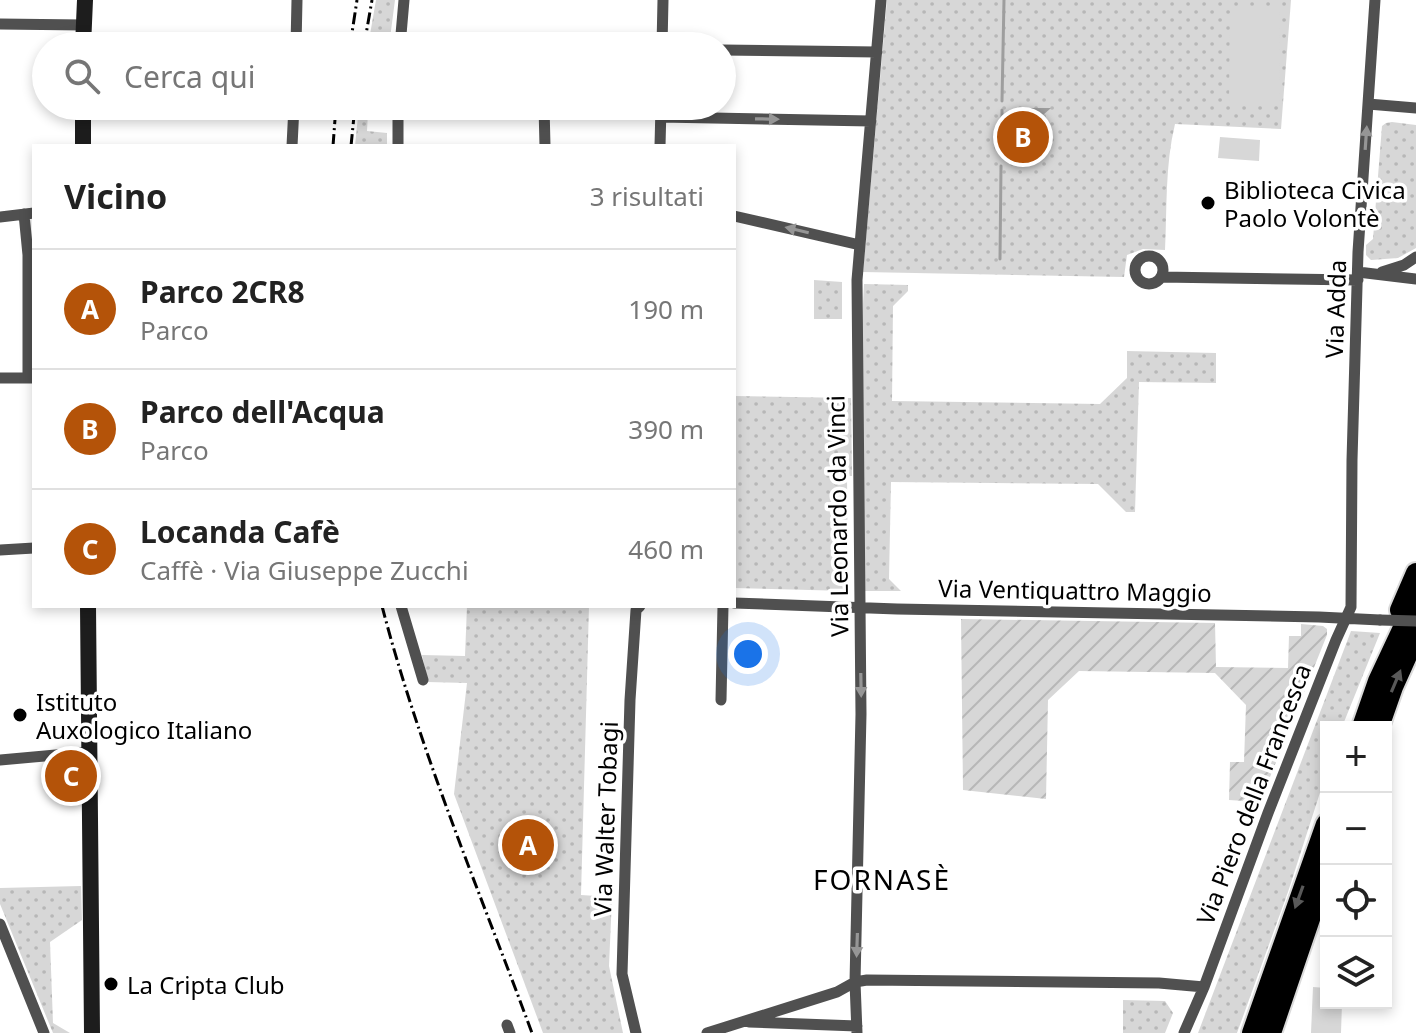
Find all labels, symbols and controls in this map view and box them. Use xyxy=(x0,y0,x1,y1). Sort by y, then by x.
search box xyxy=(32,32,736,120)
icon: search xyxy=(60,54,104,98)
text: Cerca qui xyxy=(124,56,255,97)
pin: B xyxy=(997,107,1049,167)
one-way arrow xyxy=(755,113,780,125)
one-way arrow xyxy=(1360,125,1373,150)
text: Vicino xyxy=(64,173,167,219)
place label: Biblioteca Civica Paolo Volontè xyxy=(1224,173,1406,234)
text: 3 risultati xyxy=(590,178,704,214)
marker: Biblioteca Civica Paolo Volontè xyxy=(1199,194,1217,212)
one-way arrow xyxy=(784,223,809,236)
street label: Via Adda xyxy=(1317,259,1353,359)
text: Parco 2CR8 xyxy=(140,271,305,312)
text: A xyxy=(81,291,99,327)
text: 190 m xyxy=(628,291,704,327)
text: Parco xyxy=(140,312,209,348)
text: Parco dell'Acqua xyxy=(140,391,385,432)
street label: Via Leonardo da Vinci xyxy=(818,395,856,637)
text: B xyxy=(81,411,99,447)
text: 390 m xyxy=(628,411,704,447)
text: Parco xyxy=(140,432,209,468)
text: Locanda Cafè xyxy=(140,511,340,552)
text: C xyxy=(82,531,98,567)
text: 460 m xyxy=(628,531,704,567)
text: Caffè · Via Giuseppe Zucchi xyxy=(140,552,469,588)
street label: Via Ventiquattro Maggio xyxy=(938,571,1212,609)
your location xyxy=(728,634,768,674)
street label: Via Piero della Francesca xyxy=(1188,659,1318,929)
one-way arrow xyxy=(1390,669,1403,693)
one-way arrow xyxy=(854,673,867,698)
place label: Istituto Auxologico Italiano xyxy=(36,685,252,746)
marker: Istituto Auxologico Italiano xyxy=(11,706,29,724)
street label: Via Walter Tobagi xyxy=(585,721,625,917)
map controls xyxy=(1320,721,1392,1009)
button: + xyxy=(1320,721,1392,793)
pin: C xyxy=(45,746,97,806)
button: − xyxy=(1320,793,1392,865)
pin: A xyxy=(502,815,554,875)
district label: FORNASÈ xyxy=(813,860,951,898)
button: locate xyxy=(1320,865,1392,937)
one-way arrow xyxy=(1292,885,1305,909)
one-way arrow xyxy=(850,933,863,958)
button: layers xyxy=(1320,937,1392,1009)
place label: La Cripta Club xyxy=(127,968,285,1001)
marker: La Cripta Club xyxy=(102,975,120,993)

